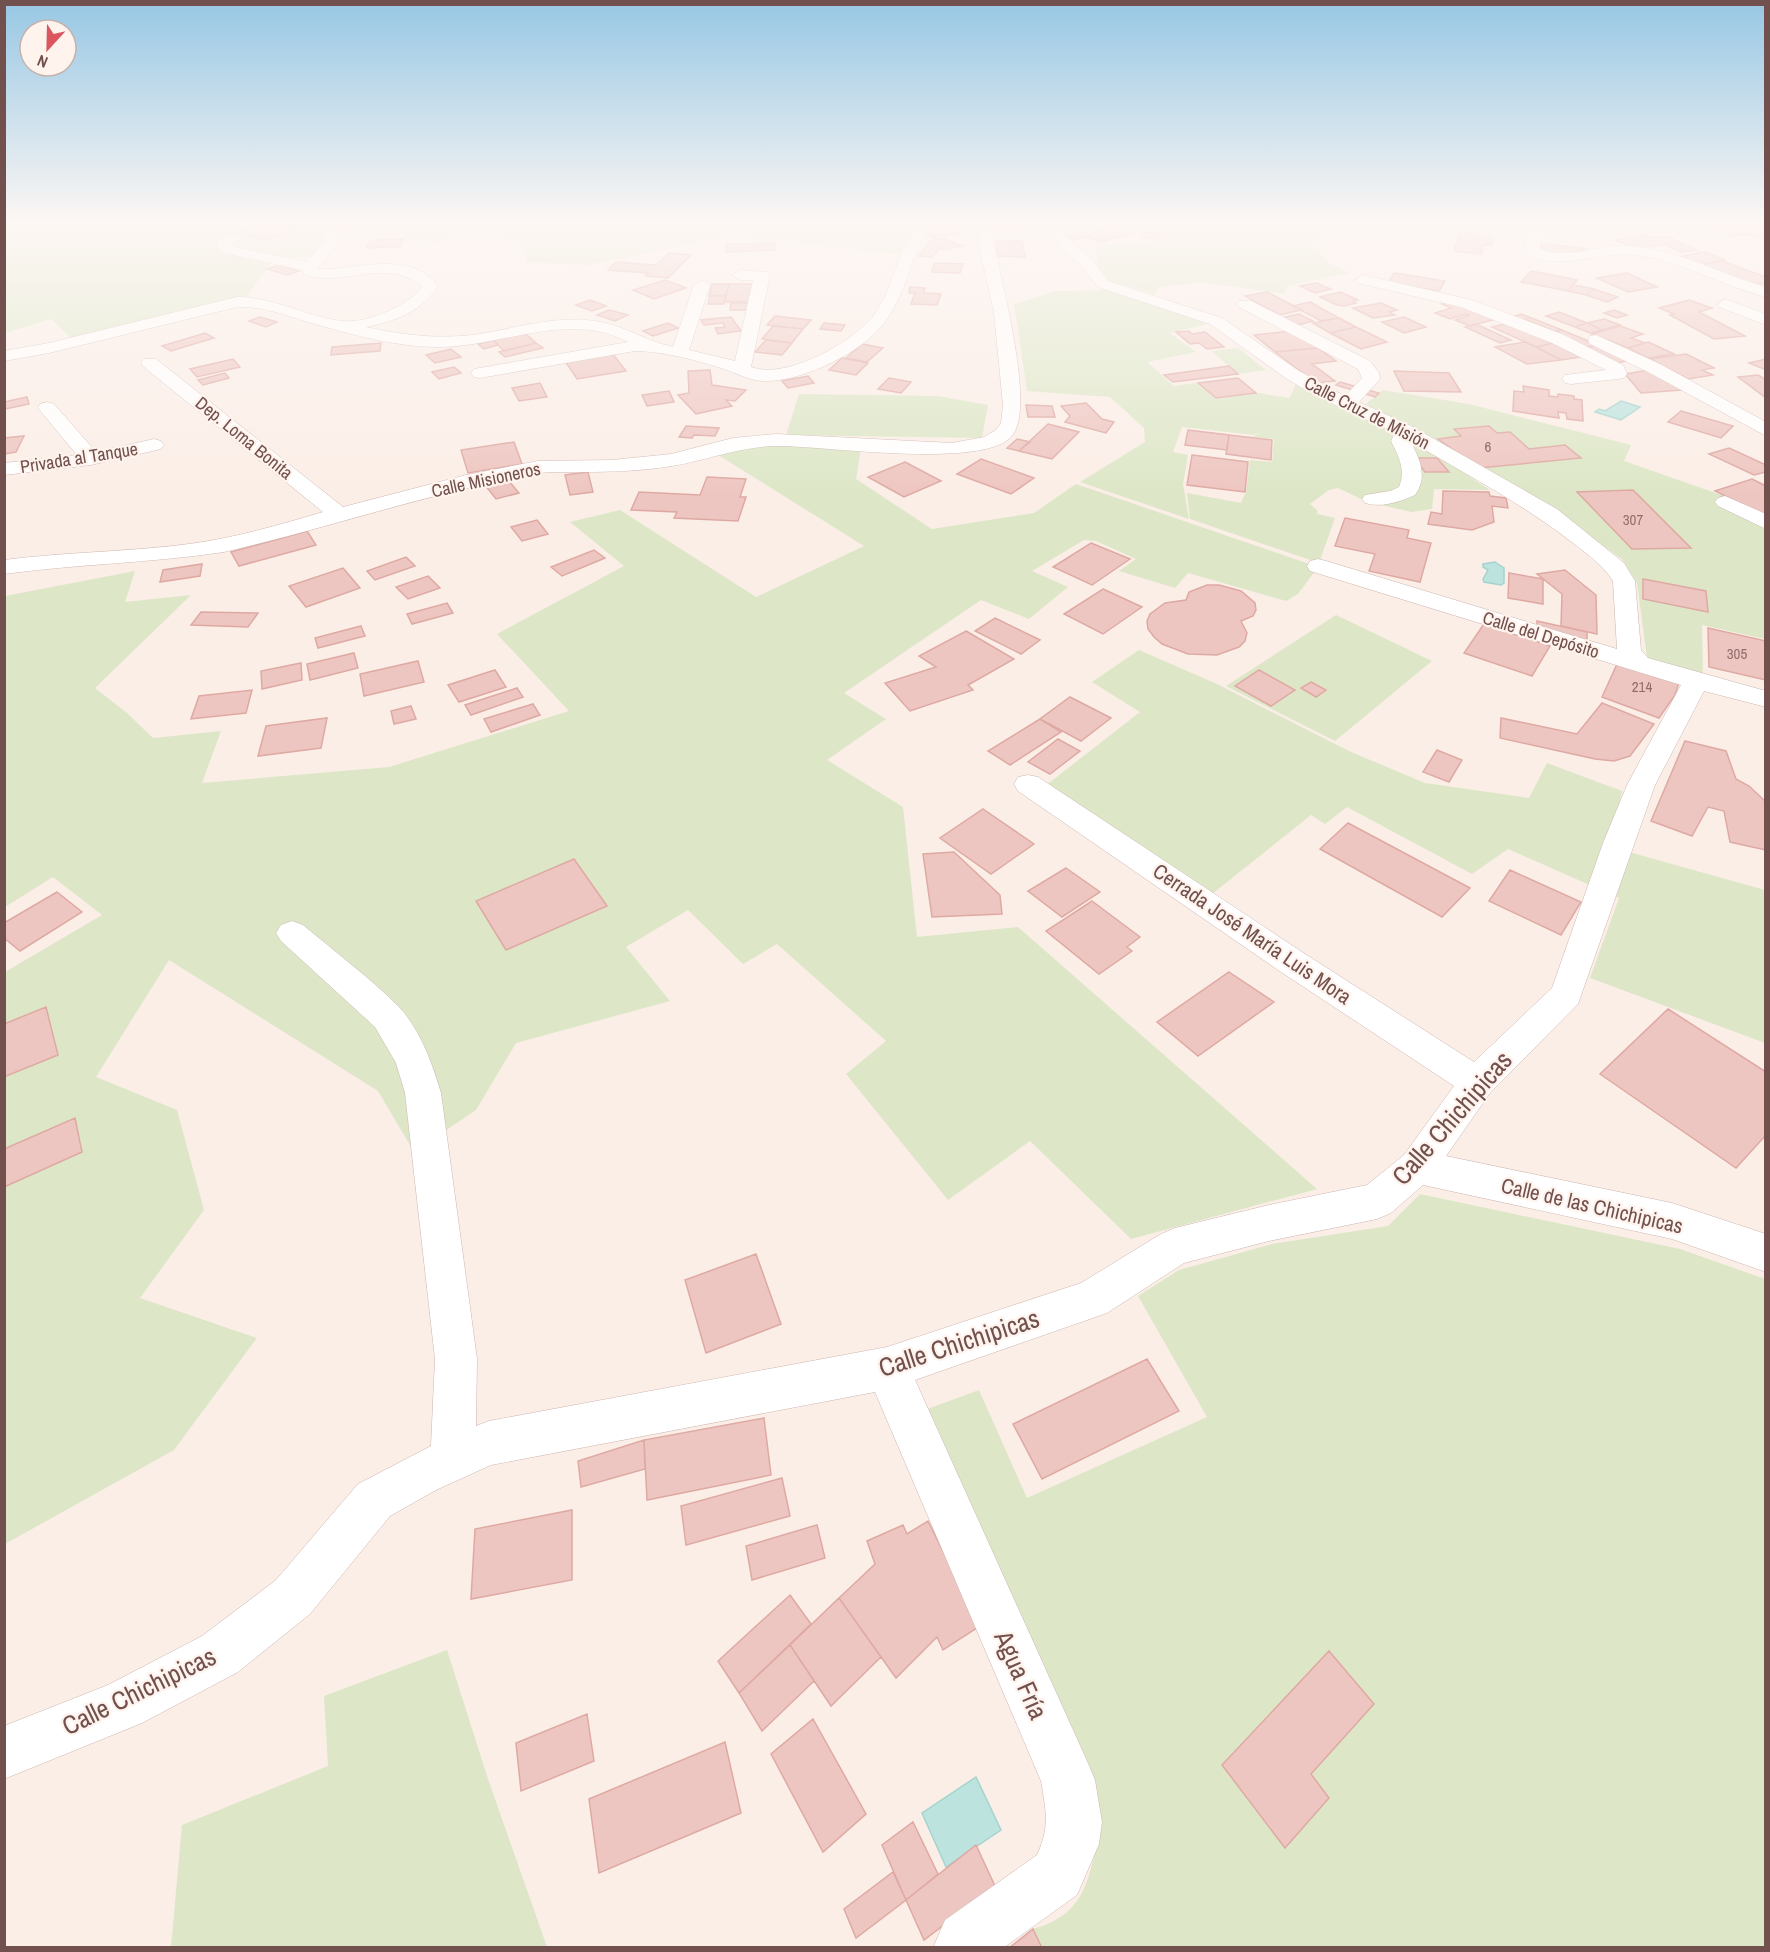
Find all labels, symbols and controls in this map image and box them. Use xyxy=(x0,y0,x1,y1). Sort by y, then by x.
north arrow xyxy=(18,18,78,78)
text: N xyxy=(34,50,51,74)
street label: Calle Cruz de Misión xyxy=(1300,370,1434,455)
street label: Dep. Loma Bonita xyxy=(190,390,298,485)
street label: Privada al Tanque xyxy=(18,436,140,479)
house number: 6 xyxy=(1485,436,1492,457)
street label: Calle Misioneros xyxy=(429,456,543,503)
house number: 307 xyxy=(1623,509,1643,530)
street label: Calle del Depósito xyxy=(1480,605,1602,664)
house number: 305 xyxy=(1727,643,1747,664)
house number: 214 xyxy=(1632,676,1652,697)
street label: Cerrada José María Luis Mora xyxy=(1147,856,1358,1011)
street label: Calle Chichipicas xyxy=(1384,1043,1520,1192)
street label: Calle de las Chichipicas xyxy=(1498,1170,1686,1241)
street label: Calle Chichipicas xyxy=(874,1300,1044,1385)
street label: Agua Fría xyxy=(986,1624,1057,1725)
street label: Calle Chichipicas xyxy=(56,1638,222,1743)

